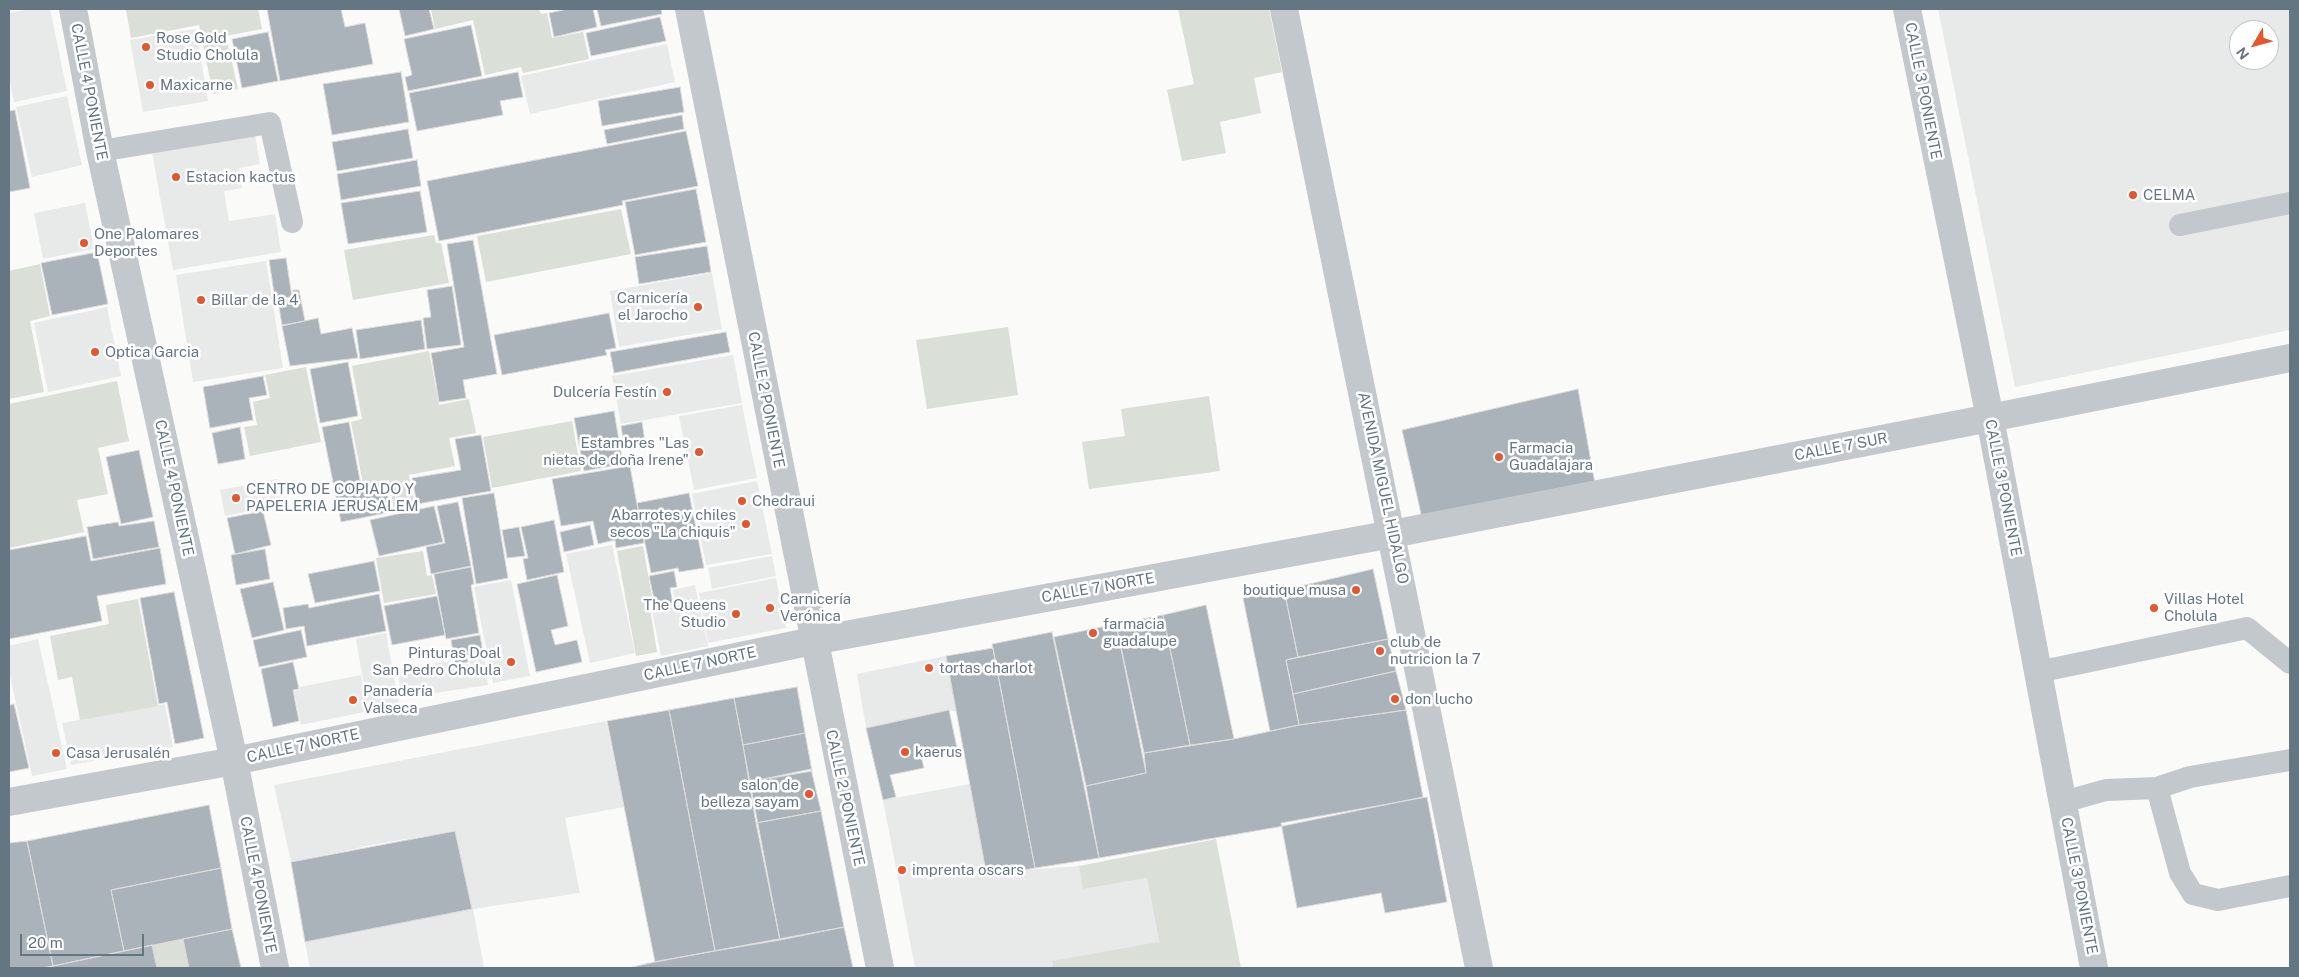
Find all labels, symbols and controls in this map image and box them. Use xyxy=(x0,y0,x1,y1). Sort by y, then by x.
north arrow xyxy=(2229,20,2279,70)
street label: CALLE 3 PONIENTE xyxy=(1901,21,1945,161)
street label: CALLE 4 PONIENTE xyxy=(67,22,111,162)
place label: Rose Gold Studio Cholula xyxy=(156,29,258,64)
marker: Rose Gold Studio Cholula xyxy=(140,41,152,53)
text: N xyxy=(2233,44,2253,63)
place label: Maxicarne xyxy=(160,76,233,94)
marker: Maxicarne xyxy=(144,79,156,91)
place label: Estacion kactus xyxy=(186,168,296,186)
marker: Estacion kactus xyxy=(170,171,182,183)
place label: CELMA xyxy=(2143,186,2195,204)
marker: CELMA xyxy=(2127,189,2139,201)
place label: One Palomares Deportes xyxy=(94,225,199,260)
marker: One Palomares Deportes xyxy=(78,237,90,249)
place label: Carnicería el Jarocho xyxy=(617,289,688,324)
place label: Billar de la 4 xyxy=(211,291,298,309)
marker: Billar de la 4 xyxy=(195,294,207,306)
marker: Carnicería el Jarocho xyxy=(692,301,704,313)
street label: CALLE 2 PONIENTE xyxy=(744,330,788,470)
place label: Optica Garcia xyxy=(105,343,199,361)
marker: Optica Garcia xyxy=(89,346,101,358)
place label: Dulcería Festín xyxy=(553,383,657,401)
marker: Dulcería Festín xyxy=(661,386,673,398)
street label: AVENIDA MIGUEL HIDALGO xyxy=(1354,390,1412,586)
street label: CALLE 4 PONIENTE xyxy=(151,418,197,558)
street label: CALLE 3 PONIENTE xyxy=(1981,418,2025,558)
street label: CALLE 7 SUR xyxy=(1793,429,1889,465)
place label: Estambres "Las nietas de doña Irene" xyxy=(543,434,689,469)
place label: Farmacia Guadalajara xyxy=(1509,439,1593,474)
marker: Estambres "Las nietas de doña Irene" xyxy=(693,446,705,458)
marker: Farmacia Guadalajara xyxy=(1493,451,1505,463)
place label: CENTRO DE COPIADO Y PAPELERIA JERUSALEM xyxy=(246,480,418,515)
marker: CENTRO DE COPIADO Y PAPELERIA JERUSALEM xyxy=(230,492,242,504)
place label: Chedraui xyxy=(752,492,815,510)
marker: Chedraui xyxy=(736,495,748,507)
place label: Abarrotes y chiles secos "La chiquis" xyxy=(610,506,736,541)
marker: Abarrotes y chiles secos "La chiquis" xyxy=(740,518,752,530)
street label: CALLE 7 NORTE xyxy=(1040,569,1156,607)
place label: boutique musa xyxy=(1243,581,1346,599)
marker: boutique musa xyxy=(1350,584,1362,596)
place label: Carnicería Verónica xyxy=(780,590,851,625)
place label: Villas Hotel Cholula xyxy=(2164,590,2244,625)
place label: The Queens Studio xyxy=(643,596,726,631)
marker: Carnicería Verónica xyxy=(764,602,776,614)
marker: Villas Hotel Cholula xyxy=(2148,602,2160,614)
marker: The Queens Studio xyxy=(730,608,742,620)
place label: farmacia guadalupe xyxy=(1103,615,1177,650)
marker: farmacia guadalupe xyxy=(1087,627,1099,639)
place label: club de nutricion la 7 xyxy=(1390,633,1481,668)
street label: CALLE 7 NORTE xyxy=(642,643,758,685)
place label: Pinturas Doal San Pedro Cholula xyxy=(372,644,501,679)
marker: club de nutricion la 7 xyxy=(1374,645,1386,657)
marker: Pinturas Doal San Pedro Cholula xyxy=(505,656,517,668)
place label: tortas charlot xyxy=(939,659,1033,677)
marker: tortas charlot xyxy=(923,662,935,674)
place label: Panadería Valseca xyxy=(363,682,433,717)
place label: don lucho xyxy=(1405,690,1473,708)
marker: don lucho xyxy=(1389,693,1401,705)
marker: Panadería Valseca xyxy=(347,694,359,706)
street label: CALLE 7 NORTE xyxy=(245,725,361,767)
street label: CALLE 2 PONIENTE xyxy=(822,728,868,868)
place label: kaerus xyxy=(915,743,962,761)
place label: Casa Jerusalén xyxy=(66,744,170,762)
marker: kaerus xyxy=(899,746,911,758)
marker: Casa Jerusalén xyxy=(50,747,62,759)
place label: salon de belleza sayam xyxy=(701,776,799,811)
marker: salon de belleza sayam xyxy=(803,788,815,800)
street label: CALLE 4 PONIENTE xyxy=(236,815,280,955)
street label: CALLE 3 PONIENTE xyxy=(2057,816,2101,956)
place label: imprenta oscars xyxy=(912,861,1024,879)
marker: imprenta oscars xyxy=(896,864,908,876)
scale bar xyxy=(22,924,146,956)
text: 20 m xyxy=(28,934,63,951)

